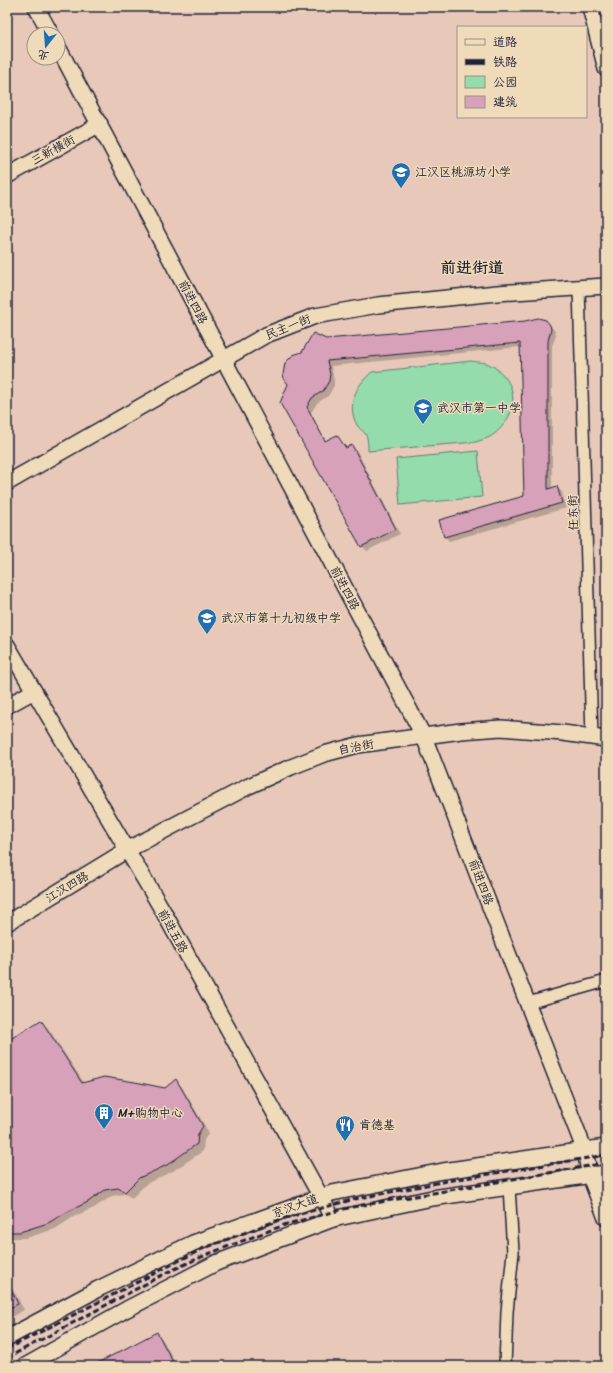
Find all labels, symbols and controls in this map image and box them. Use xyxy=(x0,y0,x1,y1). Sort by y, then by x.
north arrow xyxy=(26,26,66,66)
legend xyxy=(457,26,587,118)
text: 道路 xyxy=(493,31,517,53)
text: 北 xyxy=(35,44,51,66)
text: 铁路 xyxy=(493,51,517,73)
text: 公园 xyxy=(493,71,517,93)
text: 建筑 xyxy=(493,91,517,113)
street label: 三新横街 xyxy=(27,129,79,171)
school or university icon: 江汉区桃源坊小学 xyxy=(390,161,412,189)
place label: 江汉区桃源坊小学 xyxy=(415,161,511,183)
district label: 前进街道 xyxy=(440,253,504,282)
street label: 前进四路 xyxy=(172,276,214,328)
street label: 民主一街 xyxy=(262,308,314,346)
school or university icon: 武汉市第一中学 xyxy=(412,397,434,425)
place label: 武汉市第一中学 xyxy=(437,397,521,419)
street label: 任东街 xyxy=(561,495,585,531)
street label: 前进四路 xyxy=(324,562,366,614)
school or university icon: 武汉市第十九初级中学 xyxy=(196,607,218,635)
place label: 武汉市第十九初级中学 xyxy=(221,607,341,629)
street label: 自治街 xyxy=(336,733,376,761)
street label: 前进四路 xyxy=(462,856,500,908)
street label: 江汉四路 xyxy=(41,865,93,909)
street label: 前进五路 xyxy=(152,905,194,957)
building icon: M+购物中心 xyxy=(93,1102,115,1130)
place label: M+购物中心 xyxy=(118,1102,183,1124)
restaurant icon: 肯德基 xyxy=(334,1114,356,1142)
place label: 肯德基 xyxy=(359,1114,395,1136)
street label: 京汉大道 xyxy=(269,1187,321,1225)

